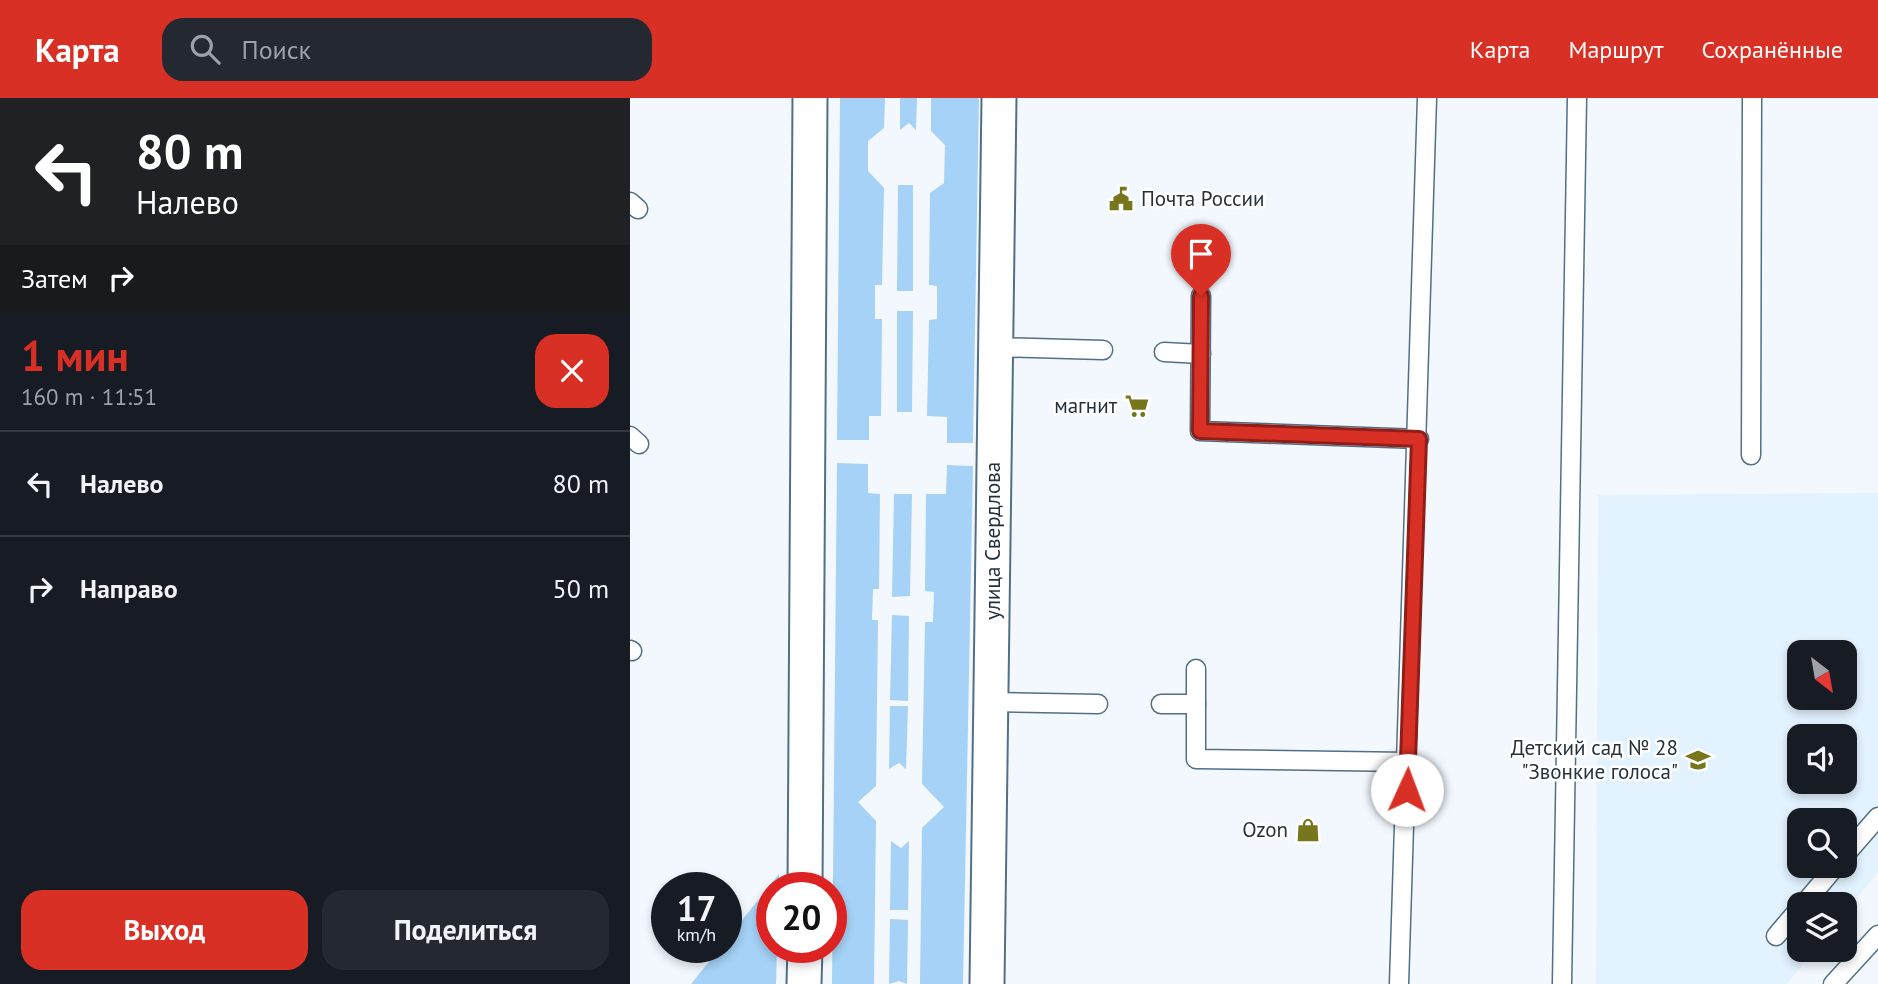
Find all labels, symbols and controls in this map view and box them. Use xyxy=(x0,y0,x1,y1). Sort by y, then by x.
search box xyxy=(162,18,652,81)
text: Карта xyxy=(35,28,120,71)
icon: search xyxy=(186,30,224,68)
text: Поиск xyxy=(242,33,311,66)
text: Карта xyxy=(1470,34,1530,65)
text: Маршрут xyxy=(1568,34,1663,65)
text: Сохранённые xyxy=(1701,34,1843,65)
text: 80 m xyxy=(136,119,243,183)
icon: left xyxy=(21,126,112,217)
text: Налево xyxy=(136,181,239,223)
public building icon: Почта России xyxy=(1107,185,1135,213)
place label: Почта России xyxy=(1141,185,1264,212)
pin xyxy=(1171,224,1231,296)
icon: arrive xyxy=(1182,235,1220,273)
icon: right xyxy=(102,259,140,297)
text: Затем xyxy=(21,262,88,295)
text: 1 мин xyxy=(21,328,129,383)
button: close xyxy=(535,334,609,408)
text: 160 m · 11:51 xyxy=(21,382,157,411)
place label: магнит xyxy=(1054,392,1118,419)
supermarket icon: магнит xyxy=(1123,392,1151,420)
street label: улица Свердлова xyxy=(979,462,1006,620)
icon: left xyxy=(21,465,59,503)
text: Налево xyxy=(80,467,164,500)
text: 80 m xyxy=(553,467,609,500)
icon: right xyxy=(21,570,59,608)
text: Направо xyxy=(80,572,178,605)
text: 50 m xyxy=(553,572,609,605)
north arrow xyxy=(1787,640,1857,710)
map controls xyxy=(1787,640,1857,962)
button: sound xyxy=(1787,724,1857,794)
place label: Детский сад № 28 "Звонкие голоса" xyxy=(1511,734,1678,785)
school or university icon: Детский сад № 28 "Звонкие голоса" xyxy=(1684,746,1712,774)
position arrow xyxy=(1370,753,1444,827)
button: search xyxy=(1787,808,1857,878)
place label: Ozon xyxy=(1242,816,1288,843)
shop icon: Ozon xyxy=(1294,816,1322,844)
speed limit sign: 20 xyxy=(756,872,847,963)
text: 17 xyxy=(677,885,716,931)
button: Выход xyxy=(21,890,308,970)
button: Поделиться xyxy=(322,890,609,970)
button: layers xyxy=(1787,892,1857,962)
text: km/h xyxy=(677,923,716,946)

